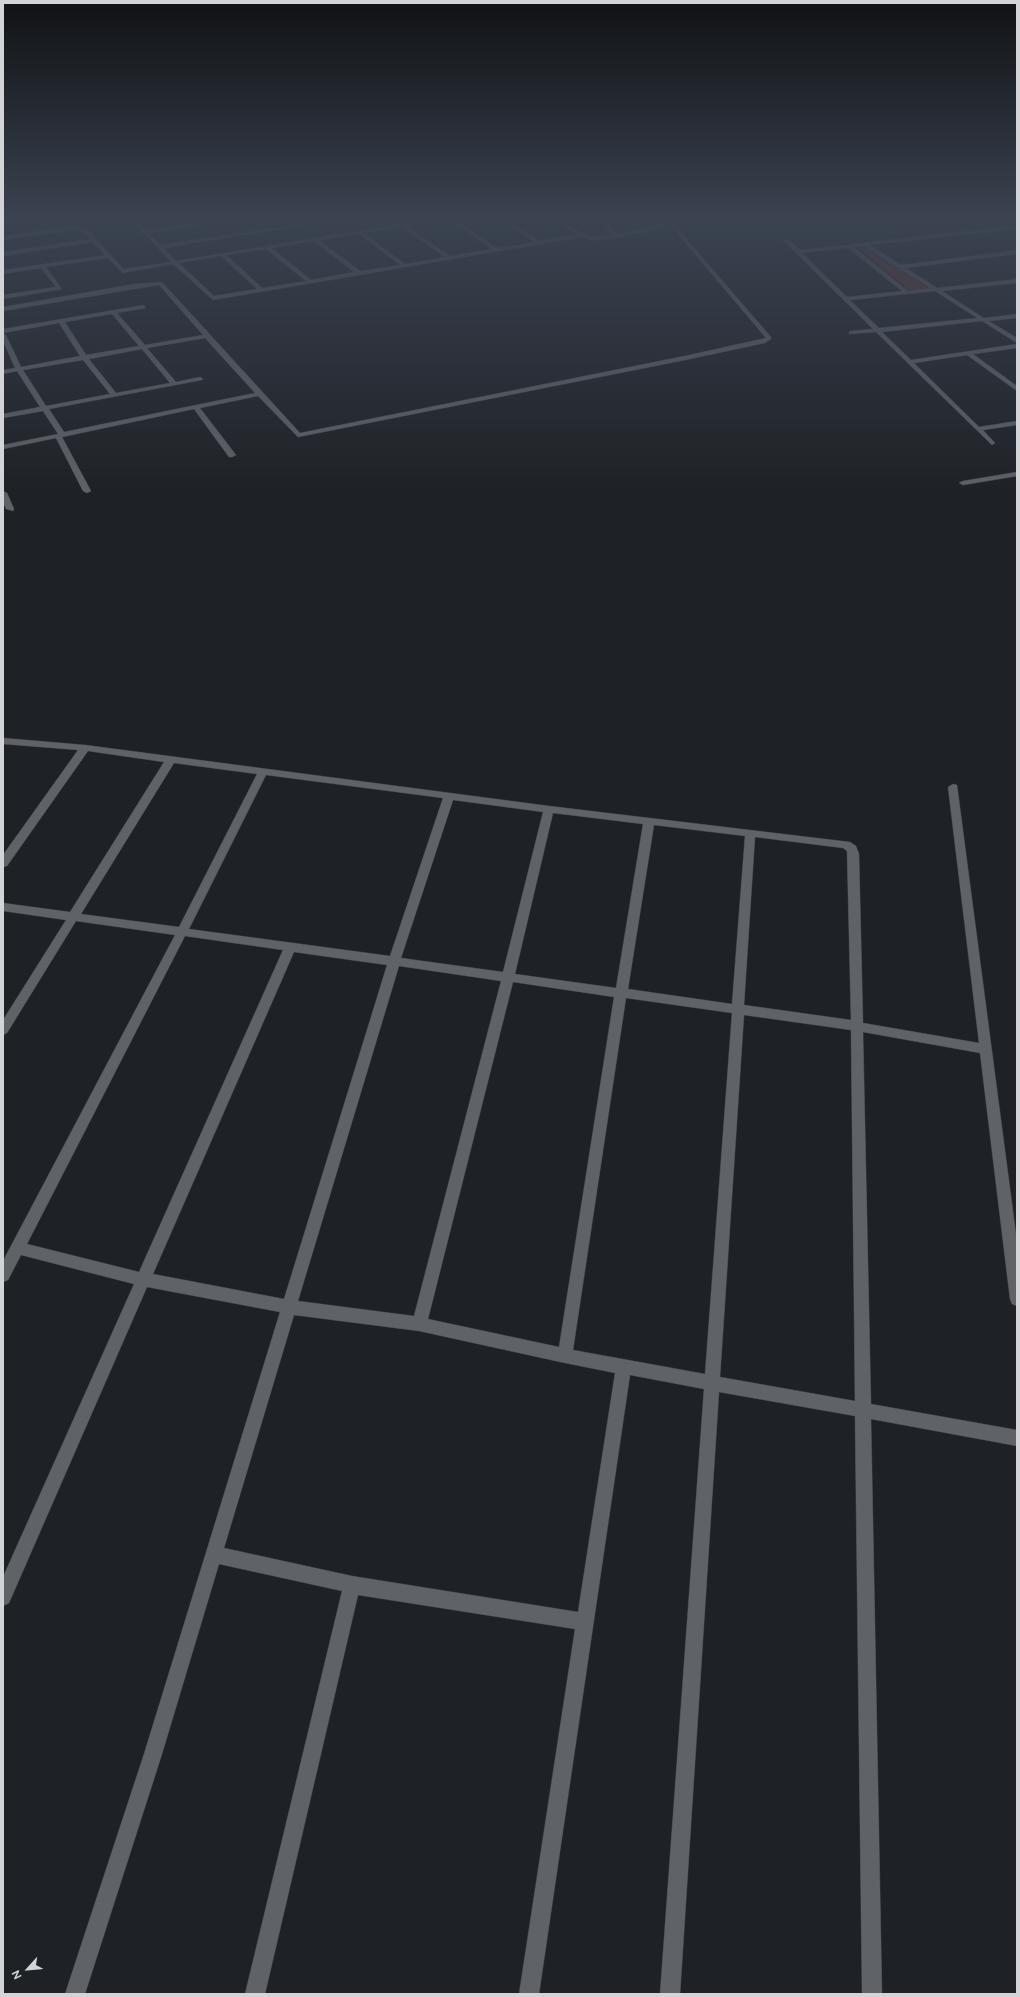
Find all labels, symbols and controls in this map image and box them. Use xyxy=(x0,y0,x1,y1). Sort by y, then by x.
north arrow xyxy=(8,1949,48,1989)
text: N xyxy=(9,1968,25,1981)

